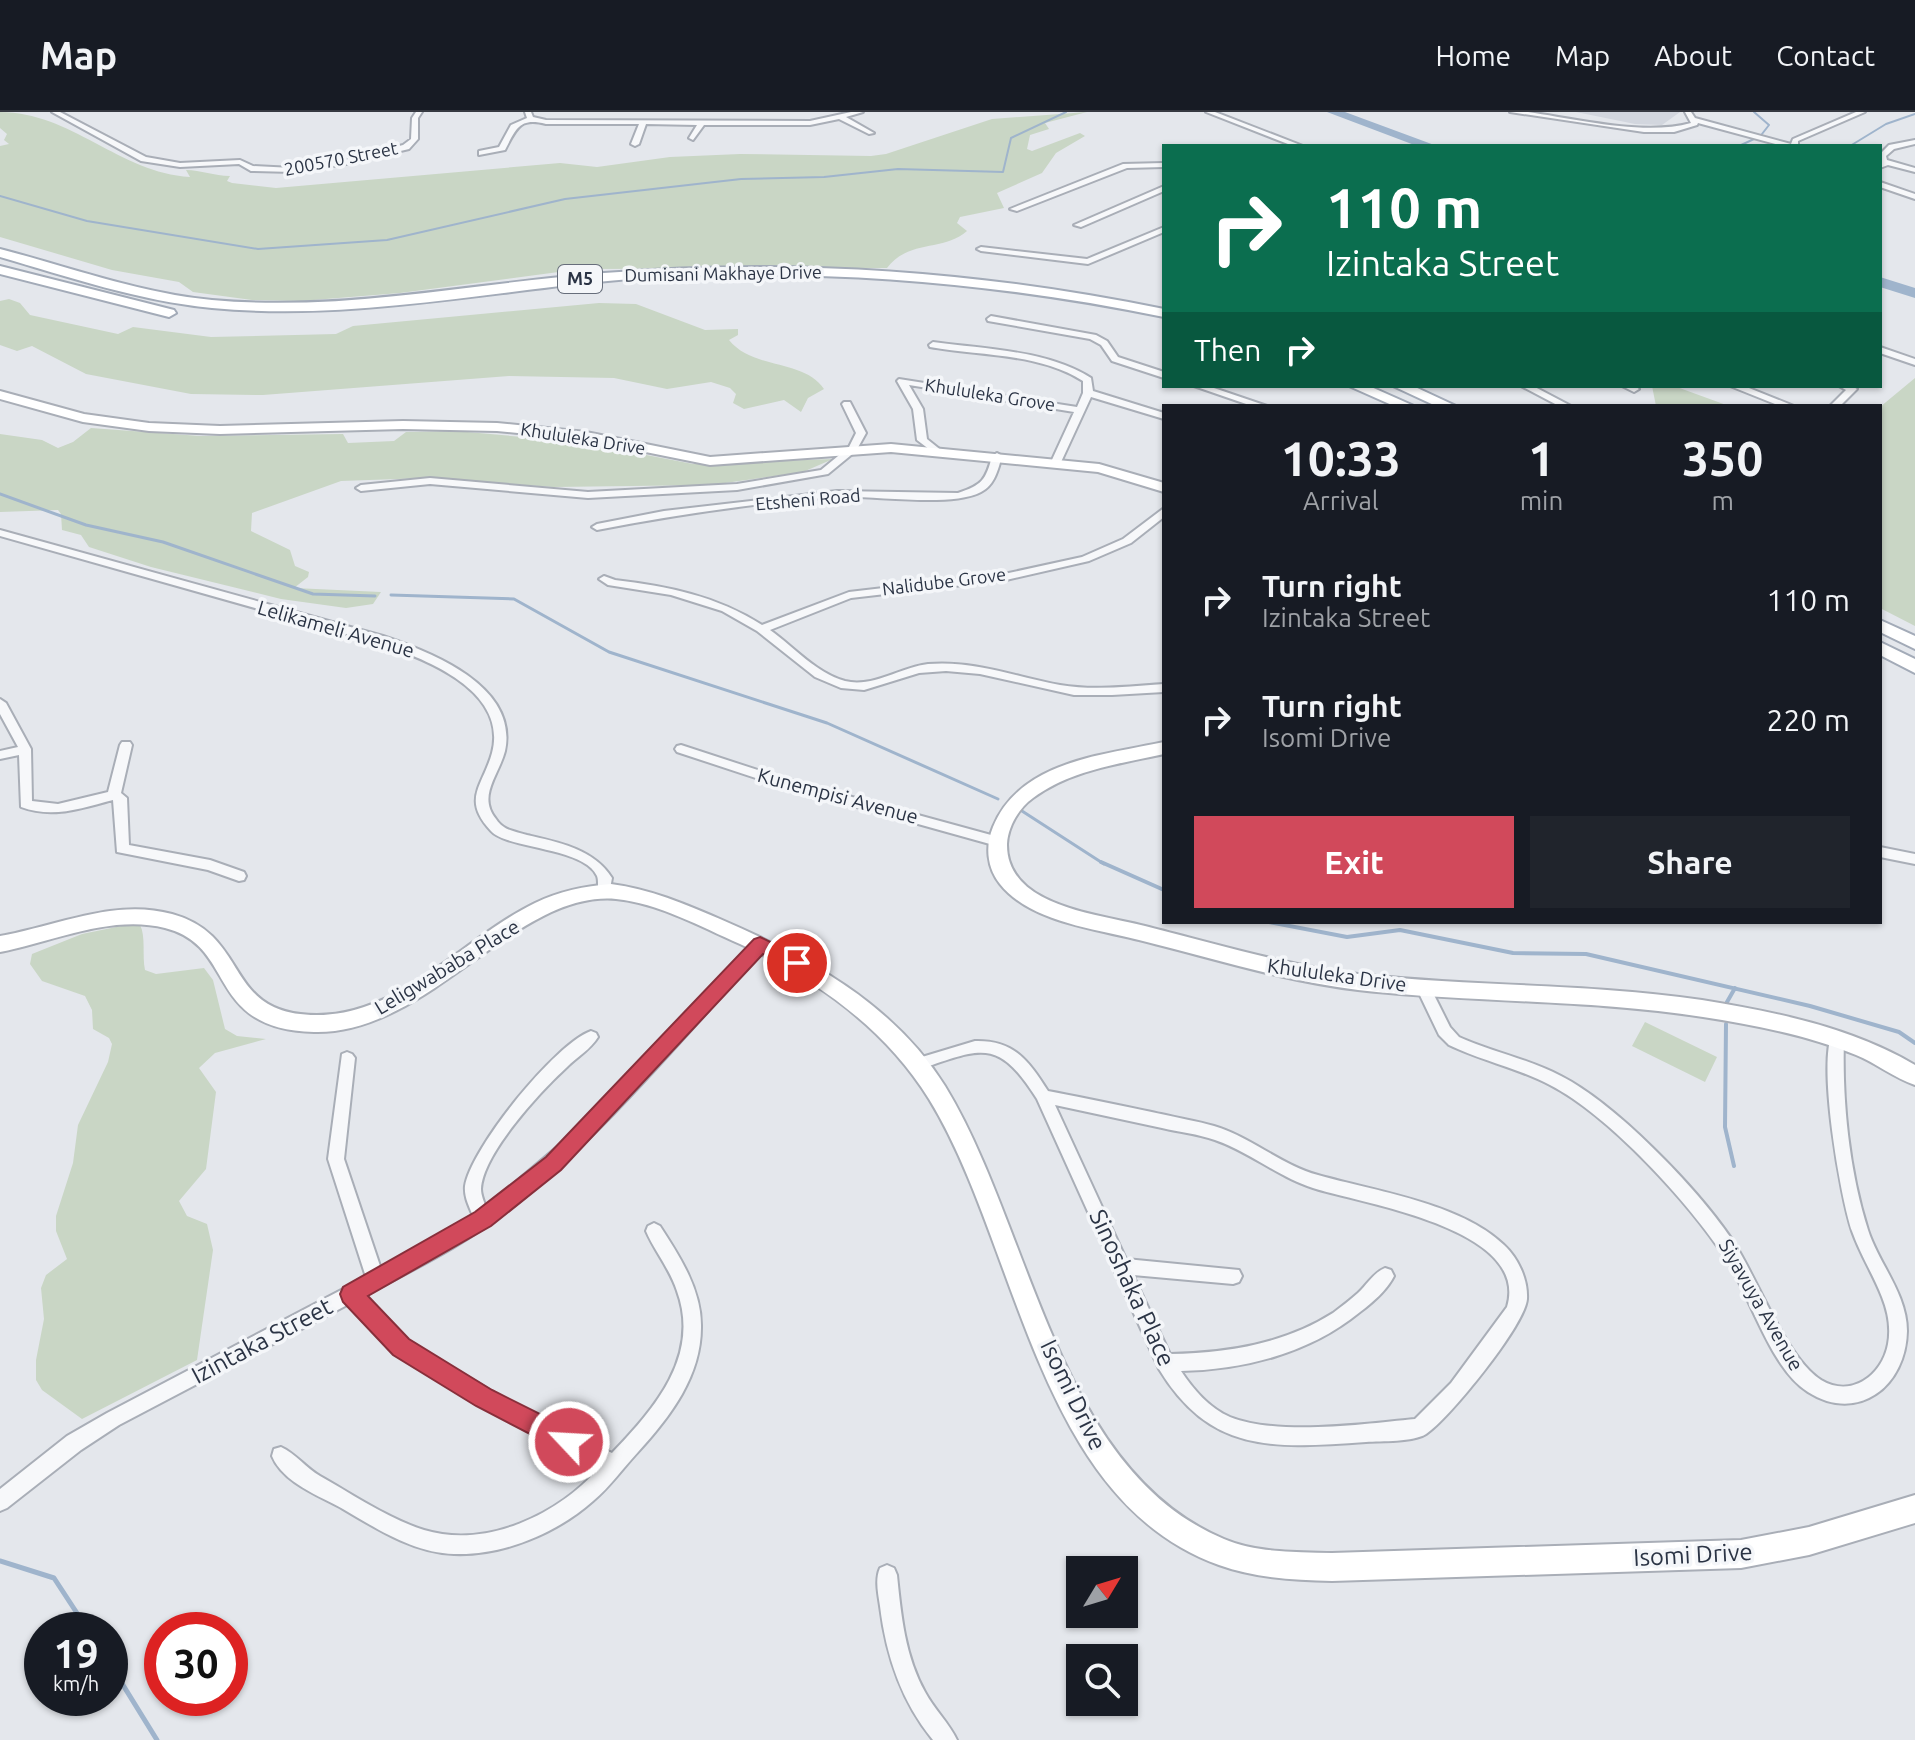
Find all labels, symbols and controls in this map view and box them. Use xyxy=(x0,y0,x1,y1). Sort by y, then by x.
text: Map xyxy=(40,34,117,76)
text: Home xyxy=(1436,40,1511,71)
text: Map xyxy=(1555,40,1610,71)
text: About xyxy=(1654,40,1732,71)
text: Contact xyxy=(1776,40,1875,71)
street label: 200570 Street xyxy=(282,137,399,179)
icon: right xyxy=(1194,176,1298,280)
text: 110 m xyxy=(1326,176,1482,239)
text: Izintaka Street xyxy=(1326,242,1559,283)
street label: Dumisani Makhaye Drive xyxy=(624,261,822,285)
road number: M5 xyxy=(558,265,602,293)
icon: right xyxy=(1278,328,1322,372)
text: Then xyxy=(1194,333,1262,367)
street label: Khululeka Grove xyxy=(924,374,1057,414)
street label: Khululeka Drive xyxy=(519,418,647,458)
text: 10:33 xyxy=(1281,431,1401,485)
text: 1 xyxy=(1528,431,1555,485)
text: 350 xyxy=(1682,431,1763,485)
street label: Etsheni Road xyxy=(755,484,861,514)
text: Arrival xyxy=(1303,486,1379,515)
text: min xyxy=(1520,486,1563,515)
text: m xyxy=(1711,486,1734,515)
street label: Nalidube Grove xyxy=(881,563,1007,599)
text: Turn right xyxy=(1262,569,1402,603)
icon: right xyxy=(1194,578,1238,622)
text: 110 m xyxy=(1766,583,1850,617)
street label: Lelikameli Avenue xyxy=(255,595,417,662)
text: Izintaka Street xyxy=(1262,603,1430,632)
text: Turn right xyxy=(1262,689,1402,723)
icon: right xyxy=(1194,698,1238,742)
text: 220 m xyxy=(1766,703,1850,737)
text: Isomi Drive xyxy=(1262,723,1391,752)
street label: Kunempisi Avenue xyxy=(755,763,921,828)
button: Exit xyxy=(1194,816,1514,908)
button: Share xyxy=(1530,816,1850,908)
street label: Leligwababa Place xyxy=(370,914,523,1019)
pin xyxy=(763,929,831,997)
icon: arrive xyxy=(775,941,819,985)
street label: Khululeka Drive xyxy=(1266,953,1408,996)
street label: Sinoshaka Place xyxy=(1084,1205,1181,1370)
street label: Siyavuya Avenue xyxy=(1714,1235,1808,1375)
street label: Izintaka Street xyxy=(187,1292,337,1389)
street label: Isomi Drive xyxy=(1035,1335,1112,1454)
position arrow xyxy=(527,1400,611,1484)
street label: Isomi Drive xyxy=(1633,1538,1753,1571)
north arrow xyxy=(1066,1556,1138,1628)
map controls xyxy=(1066,1556,1138,1716)
speed limit sign: 30 xyxy=(144,1612,248,1716)
text: 19 xyxy=(53,1631,99,1676)
button: search xyxy=(1066,1644,1138,1716)
text: km/h xyxy=(53,1672,99,1695)

